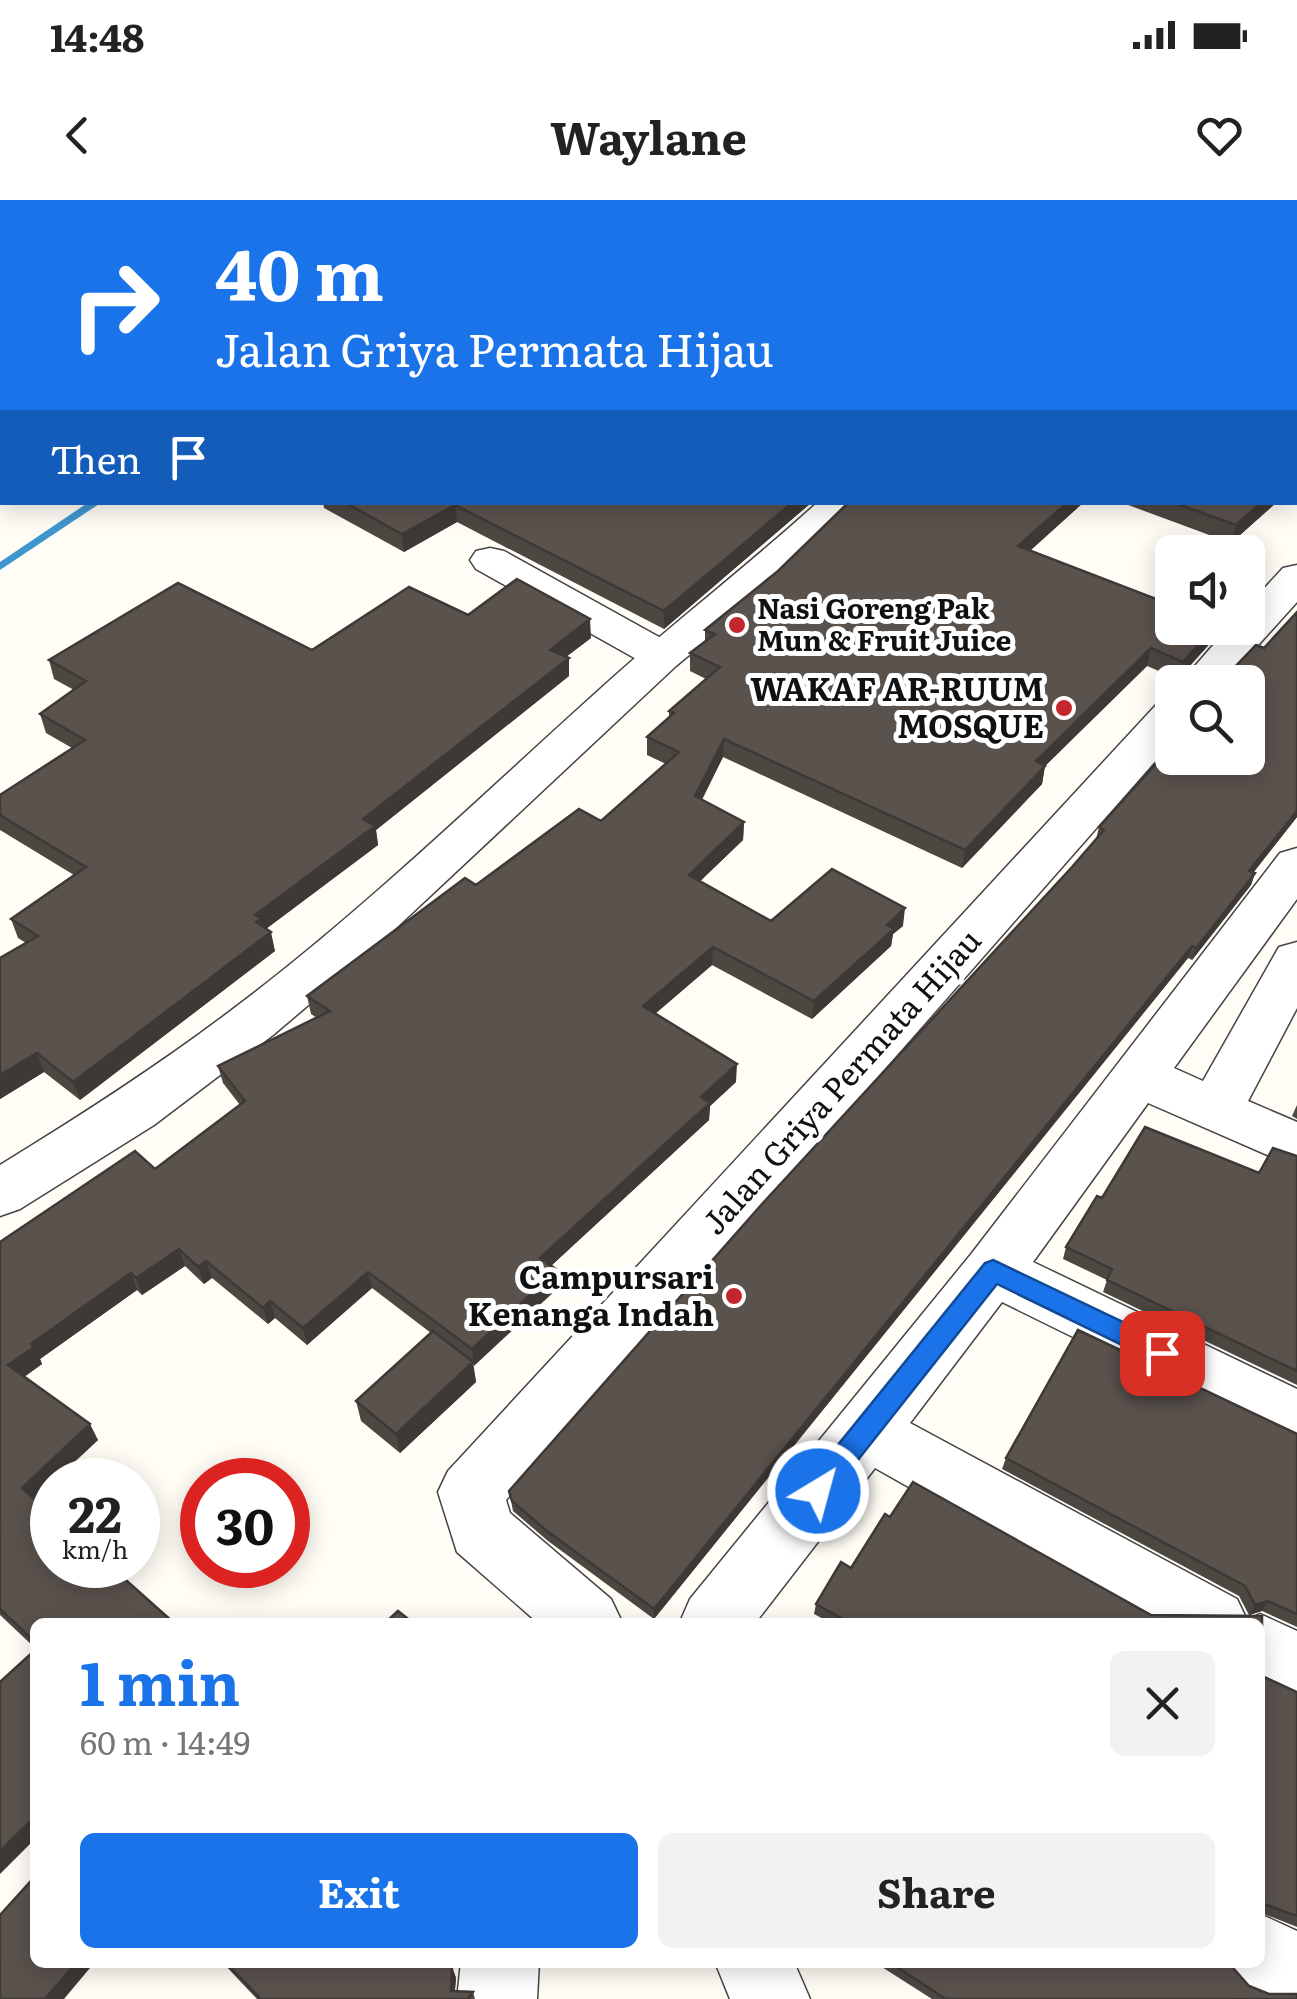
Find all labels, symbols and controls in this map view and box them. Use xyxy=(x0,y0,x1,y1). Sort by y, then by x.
text: 14:48 xyxy=(50,7,144,64)
text: Waylane xyxy=(550,102,747,169)
icon: back xyxy=(50,108,105,163)
icon: heart xyxy=(1192,108,1247,163)
text: 40 m xyxy=(215,219,384,323)
icon: right xyxy=(50,240,180,370)
text: Jalan Griya Permata Hijau xyxy=(215,314,774,381)
text: Then xyxy=(50,429,141,486)
icon: arrive xyxy=(161,430,216,485)
map controls xyxy=(1155,535,1265,775)
button: sound xyxy=(1155,535,1265,645)
place label: Nasi Goreng Pak Mun & Fruit Juice xyxy=(757,586,1012,660)
marker: Nasi Goreng Pak Mun & Fruit Juice xyxy=(726,614,748,636)
place label: WAKAF AR-RUUM MOSQUE xyxy=(750,663,1044,748)
button: search xyxy=(1155,665,1265,775)
marker: WAKAF AR-RUUM MOSQUE xyxy=(1053,697,1075,719)
street label: Jalan Griya Permata Hijau xyxy=(689,916,991,1244)
place label: Campursari Kenanga Indah xyxy=(468,1251,714,1336)
marker: Campursari Kenanga Indah xyxy=(723,1285,745,1307)
pin xyxy=(1120,1311,1205,1396)
icon: arrive xyxy=(1135,1326,1190,1381)
position arrow xyxy=(766,1439,870,1543)
speed limit sign: 30 xyxy=(180,1458,310,1588)
text: 22 xyxy=(68,1474,122,1548)
text: km/h xyxy=(62,1530,128,1567)
text: 1 min xyxy=(80,1635,240,1724)
button: close xyxy=(1110,1651,1215,1756)
text: 60 m · 14:49 xyxy=(80,1717,250,1765)
button: Exit xyxy=(80,1833,638,1948)
button: Share xyxy=(658,1833,1215,1948)

